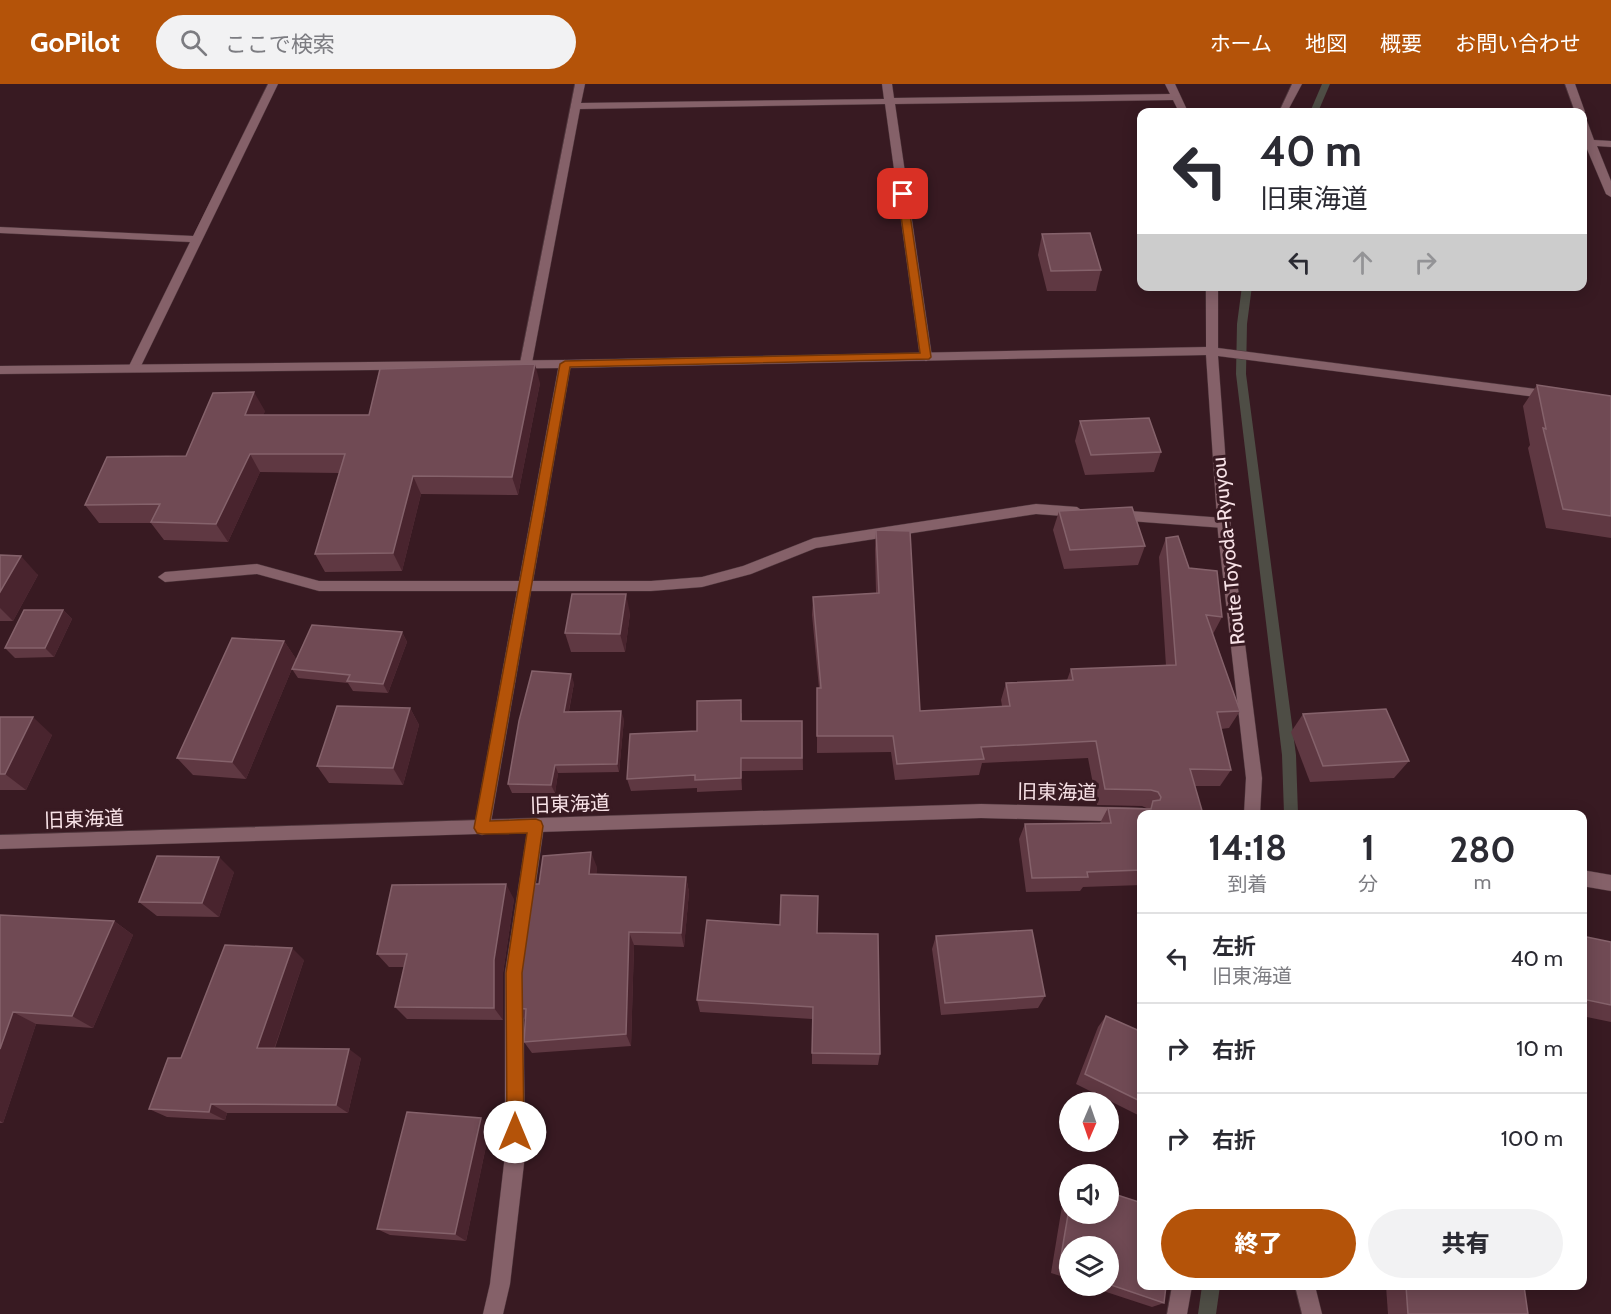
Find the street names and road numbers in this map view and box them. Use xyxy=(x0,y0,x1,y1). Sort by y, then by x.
street label: Route Toyoda-Ryuyou xyxy=(1206,456,1250,646)
street label: 旧東海道 xyxy=(1017,779,1097,805)
street label: 旧東海道 xyxy=(530,791,610,817)
street label: 旧東海道 xyxy=(44,806,124,832)

